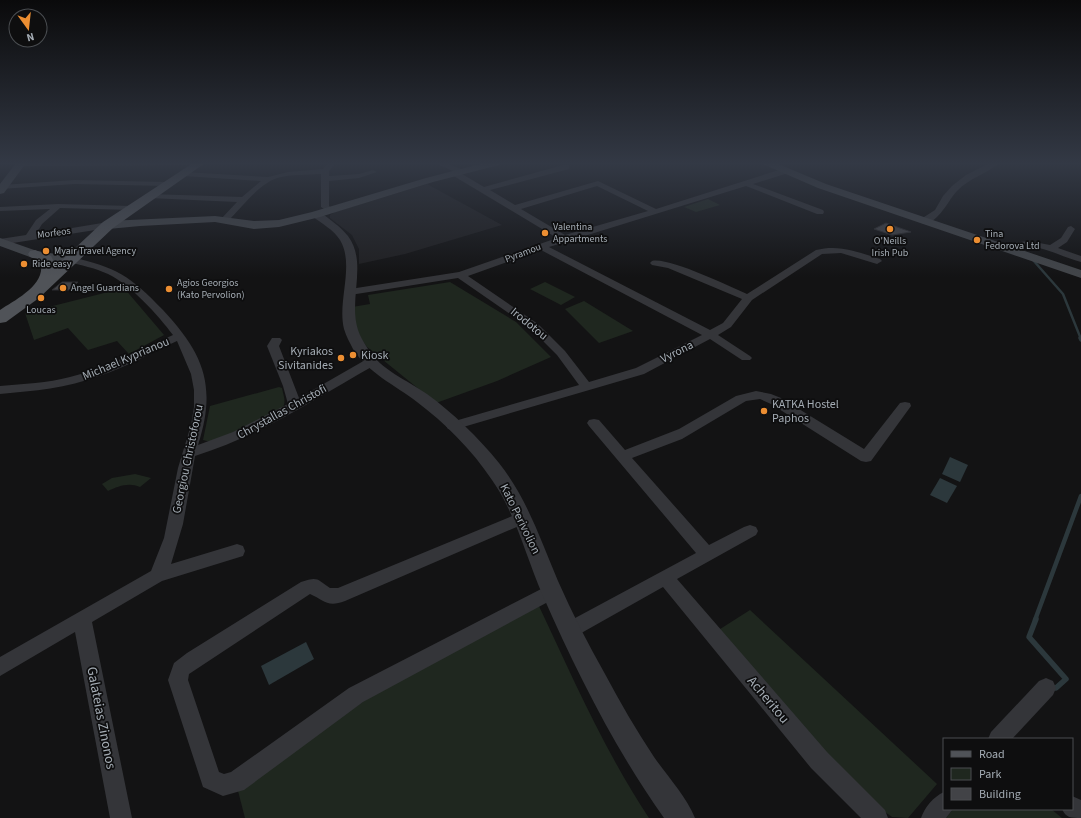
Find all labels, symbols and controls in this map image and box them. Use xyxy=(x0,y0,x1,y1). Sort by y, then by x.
north arrow xyxy=(8,8,48,48)
text: N xyxy=(25,29,36,45)
place label: Valentina Appartments xyxy=(553,220,607,246)
street label: Morfeos xyxy=(36,224,72,242)
marker: O'Neills Irish Pub xyxy=(885,224,895,234)
place label: Tina Fedorova Ltd xyxy=(985,227,1039,253)
marker: Valentina Appartments xyxy=(540,228,550,238)
place label: O'Neills Irish Pub xyxy=(872,234,909,260)
marker: Tina Fedorova Ltd xyxy=(972,235,982,245)
street label: Pyramou xyxy=(503,240,543,266)
place label: Myair Travel Agency xyxy=(54,244,136,258)
marker: Myair Travel Agency xyxy=(41,246,51,256)
place label: Ride easy xyxy=(32,257,72,271)
marker: Ride easy xyxy=(19,259,29,269)
place label: Agios Georgios (Kato Pervolion) xyxy=(177,276,244,302)
place label: Angel Guardians xyxy=(71,281,139,295)
marker: Angel Guardians xyxy=(58,283,68,293)
marker: Agios Georgios (Kato Pervolion) xyxy=(164,284,174,294)
marker: Loucas xyxy=(36,293,46,303)
place label: Loucas xyxy=(26,303,56,317)
street label: Irodotou xyxy=(507,304,551,344)
street label: Michael Kyprianou xyxy=(80,333,172,385)
street label: Vyrona xyxy=(658,337,696,367)
place label: Kyriakos Sivitanides xyxy=(278,343,333,374)
place label: Kiosk xyxy=(361,347,388,364)
marker: Kiosk xyxy=(348,350,358,360)
marker: Kyriakos Sivitanides xyxy=(336,353,346,363)
street label: Chrystallas Christofi xyxy=(234,380,330,444)
place label: KATKA Hostel Paphos xyxy=(772,396,839,427)
street label: Georgiou Christoforou xyxy=(168,403,208,515)
marker: KATKA Hostel Paphos xyxy=(759,406,769,416)
street label: Kato Perivolion xyxy=(496,481,544,557)
street label: Galateias Zinonos xyxy=(81,665,121,771)
street label: Acheritou xyxy=(742,672,794,728)
legend xyxy=(943,738,1073,810)
text: Road xyxy=(979,746,1005,763)
text: Park xyxy=(979,766,1001,783)
text: Building xyxy=(979,786,1021,803)

